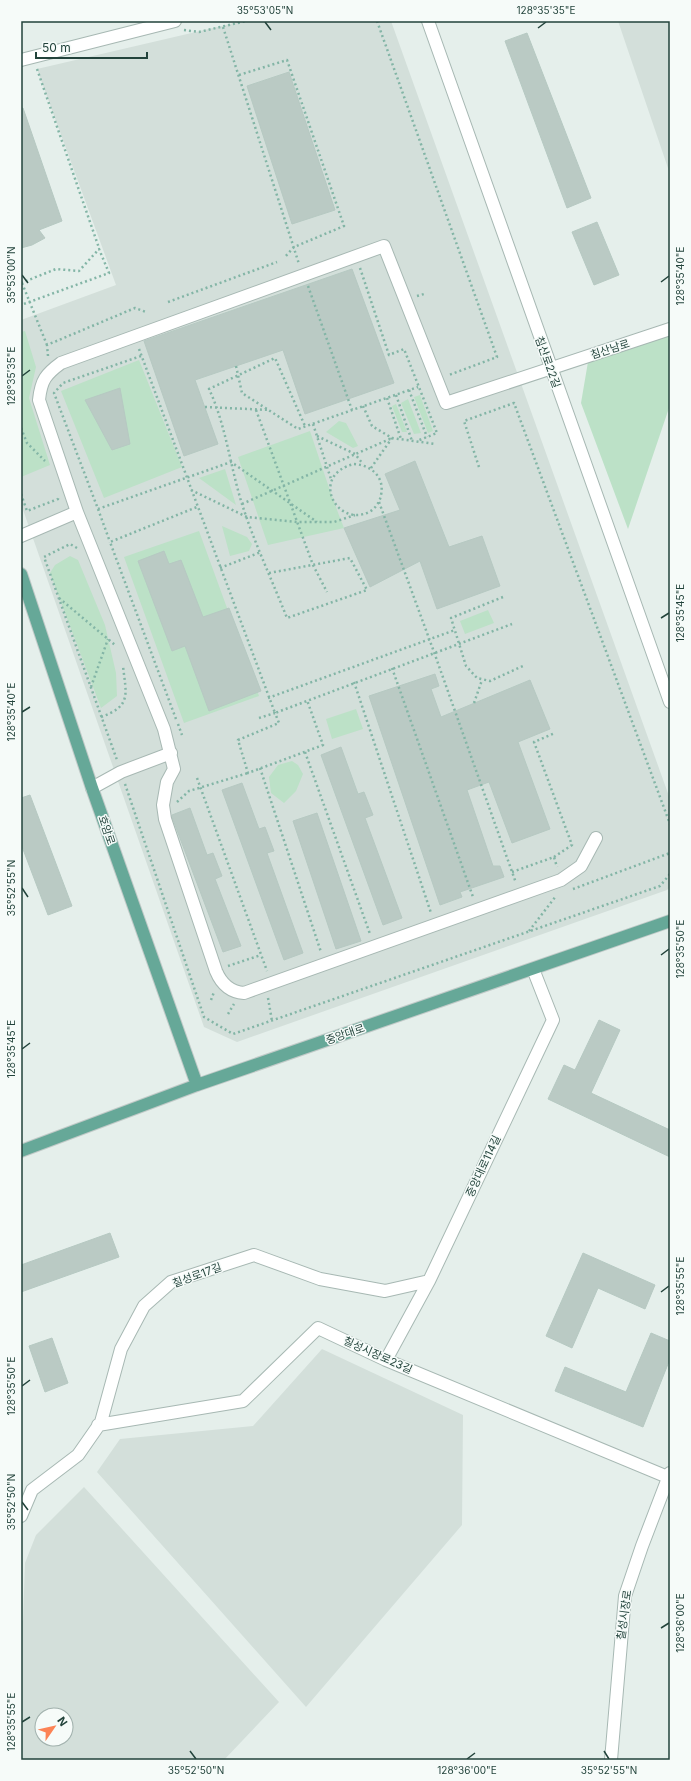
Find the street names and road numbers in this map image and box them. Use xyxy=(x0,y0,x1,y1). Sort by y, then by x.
street label: 침산로22길 xyxy=(532,334,564,390)
street label: 침산남로 xyxy=(589,336,631,362)
street label: 호암로 xyxy=(95,813,119,847)
street label: 중앙대로 xyxy=(324,1021,366,1047)
street label: 중앙대로114길 xyxy=(463,1133,503,1199)
street label: 칠성로17길 xyxy=(171,1260,223,1290)
street label: 칠성시장로23길 xyxy=(341,1334,415,1376)
street label: 칠성시장로 xyxy=(614,1589,634,1641)

